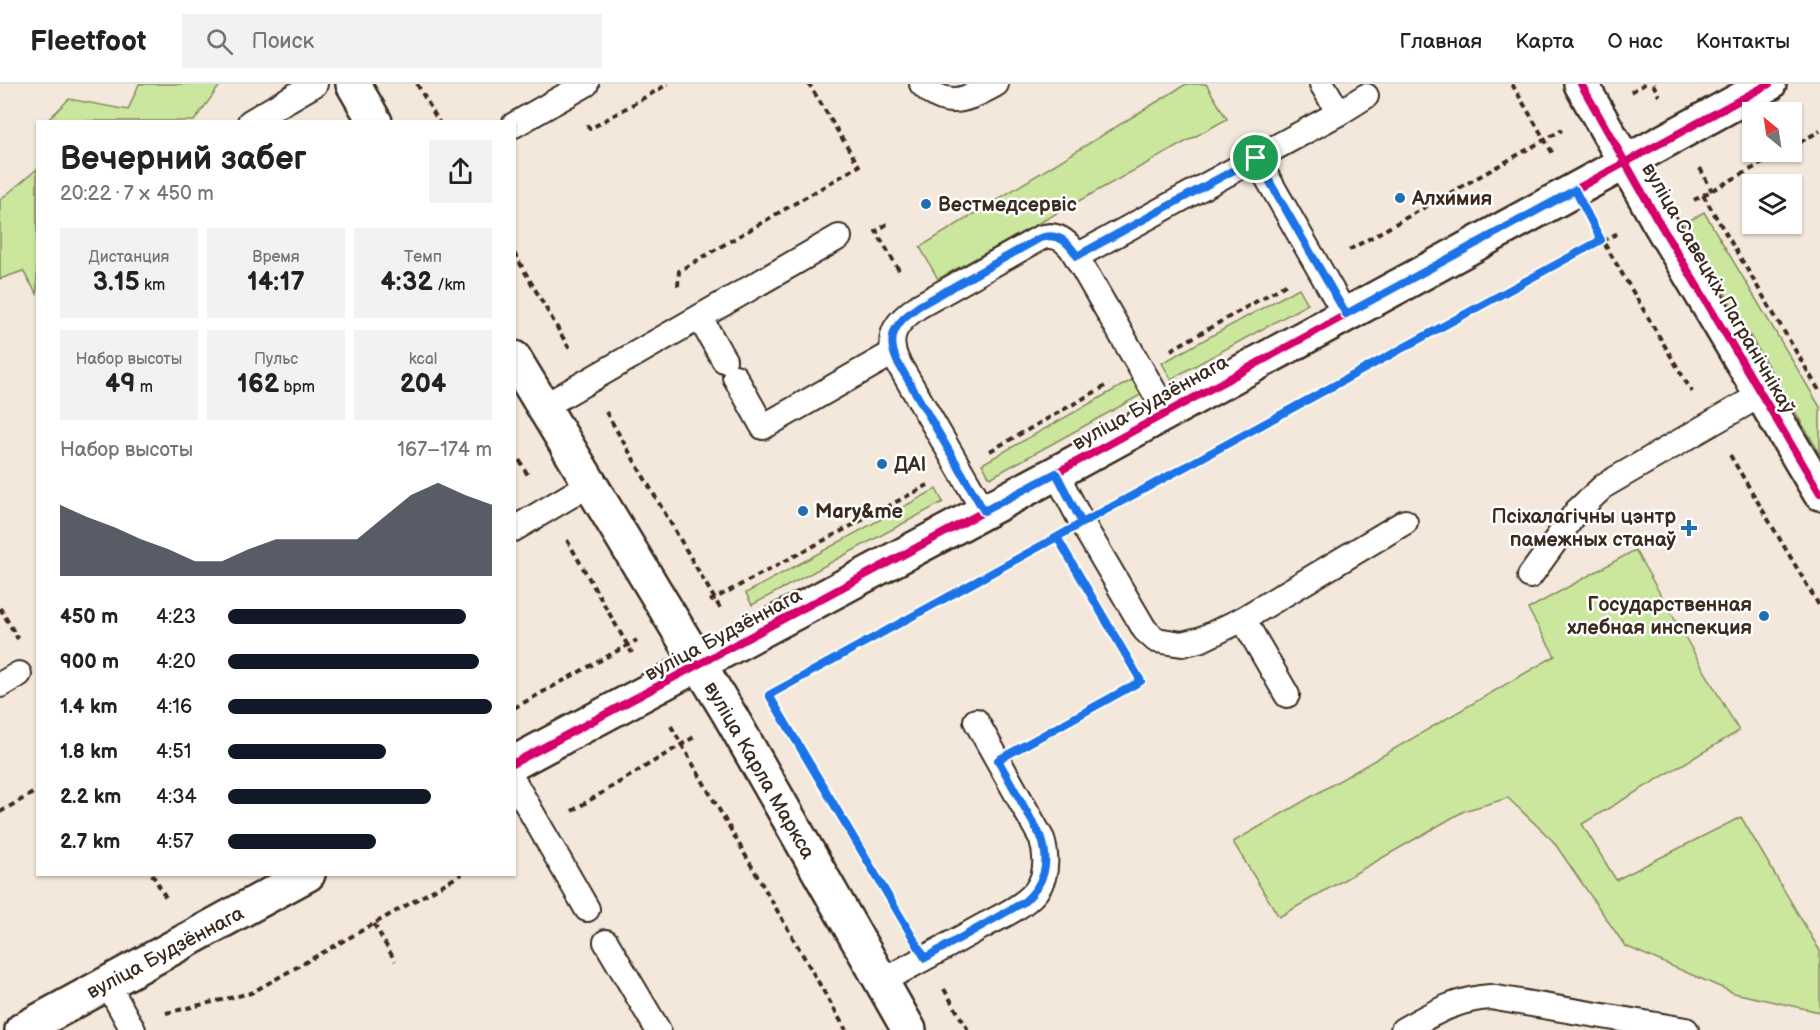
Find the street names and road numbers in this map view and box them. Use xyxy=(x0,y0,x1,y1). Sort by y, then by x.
street label: вуліца Савецкіх Пагранічнікаў xyxy=(1636,159,1800,418)
street label: вуліца Будзённага xyxy=(1068,350,1233,456)
street label: вуліца Будзённага xyxy=(641,583,806,686)
street label: вуліца Карла Маркса xyxy=(698,677,820,864)
street label: вуліца Будзённага xyxy=(83,901,248,1004)

